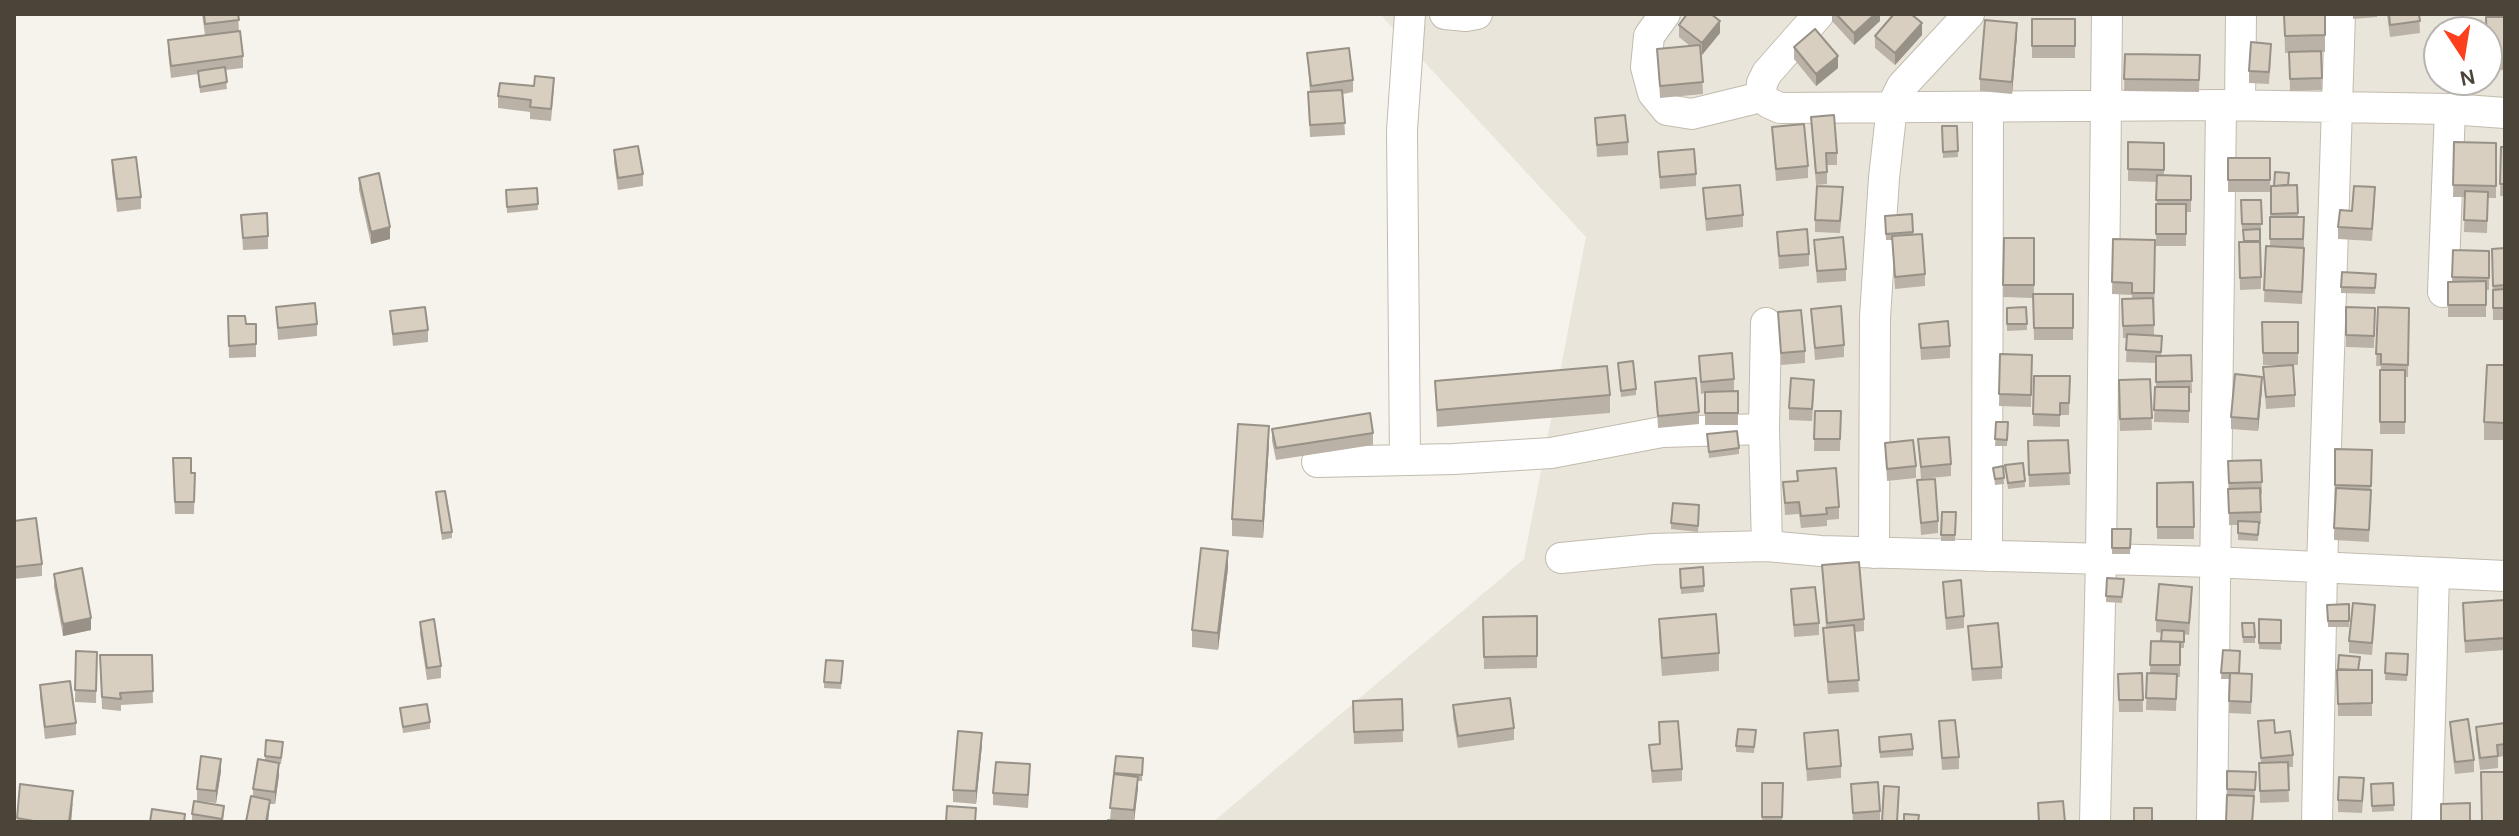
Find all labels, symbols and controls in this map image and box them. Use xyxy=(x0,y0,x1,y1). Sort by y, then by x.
north arrow xyxy=(2423,16,2503,96)
text: N xyxy=(2457,63,2478,92)

